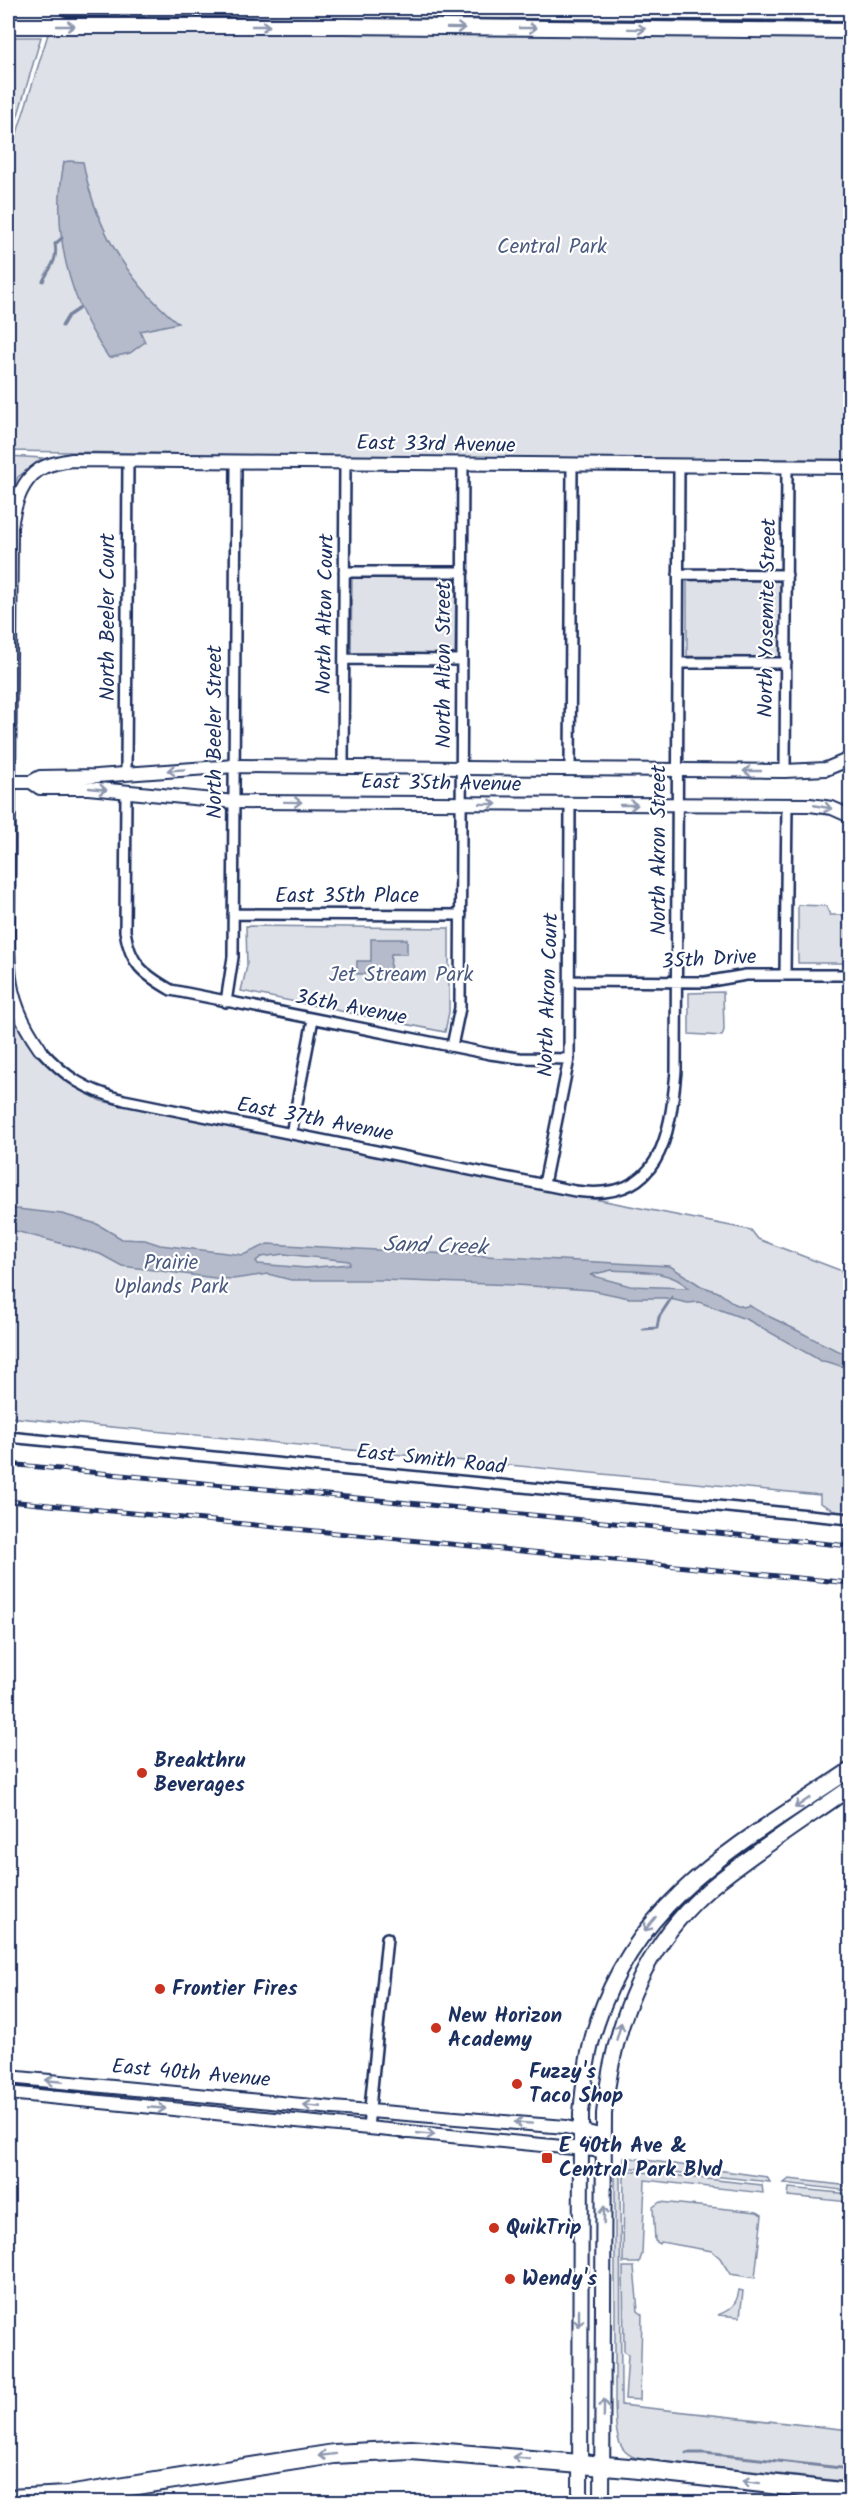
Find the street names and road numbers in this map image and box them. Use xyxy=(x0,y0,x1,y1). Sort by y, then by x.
street label: East 33rd Avenue xyxy=(356,427,516,463)
street label: North Yosemite Street xyxy=(750,517,786,718)
street label: North Beeler Court xyxy=(92,532,125,701)
street label: North Alton Court xyxy=(308,532,344,695)
street label: North Alton Street xyxy=(428,581,461,748)
street label: North Beeler Street xyxy=(199,644,232,819)
street label: North Akron Street xyxy=(643,764,676,935)
street label: East 35th Avenue xyxy=(360,766,522,802)
street label: East 35th Place xyxy=(275,880,419,913)
street label: North Akron Court xyxy=(530,911,568,1078)
street label: 35th Drive xyxy=(661,941,758,979)
street label: 36th Avenue xyxy=(292,981,410,1035)
street label: East 37th Avenue xyxy=(234,1089,397,1151)
street label: East Smith Road xyxy=(354,1436,508,1484)
street label: East 40th Avenue xyxy=(110,2051,272,2097)

